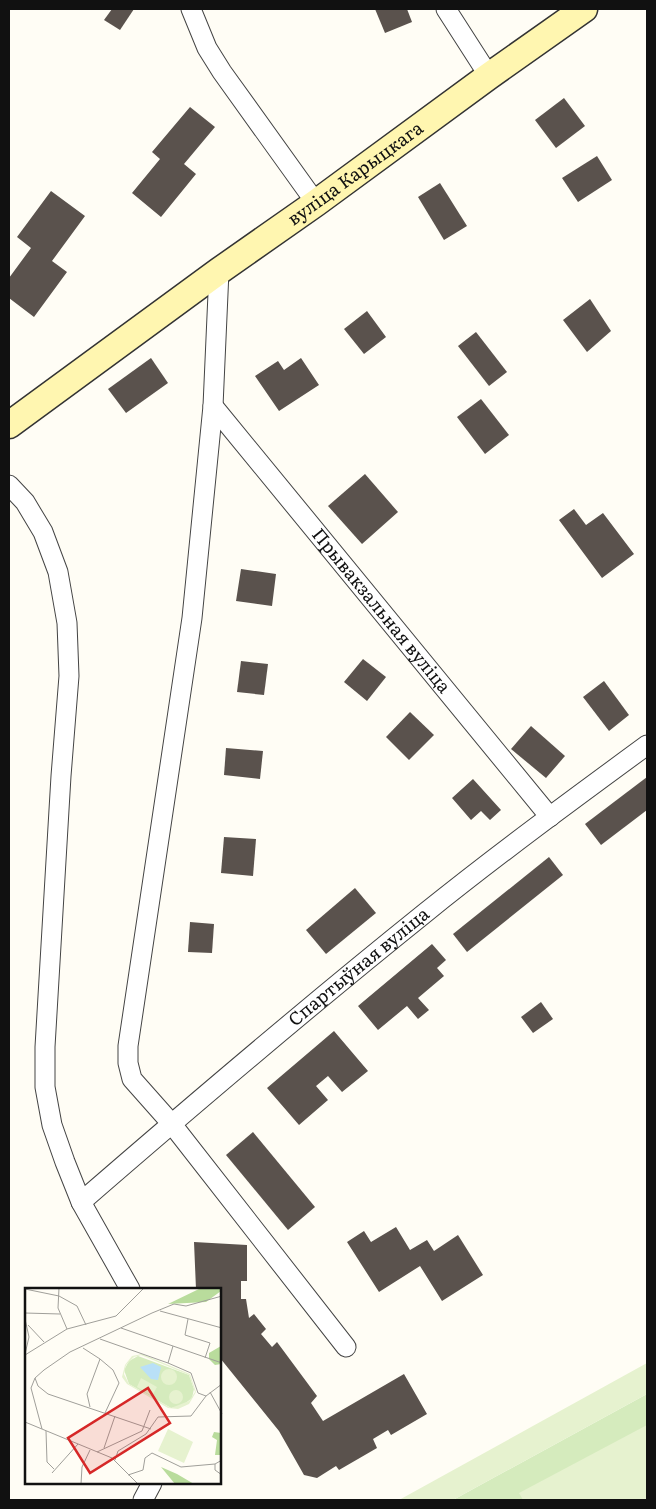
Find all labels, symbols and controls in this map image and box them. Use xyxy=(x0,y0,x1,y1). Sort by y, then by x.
street label: вуліца Карыцкага xyxy=(281,114,428,231)
street label: Прывакзальная вуліца xyxy=(306,522,458,699)
street label: Спартыўная вуліца xyxy=(282,900,435,1032)
inset map xyxy=(25,1288,221,1484)

